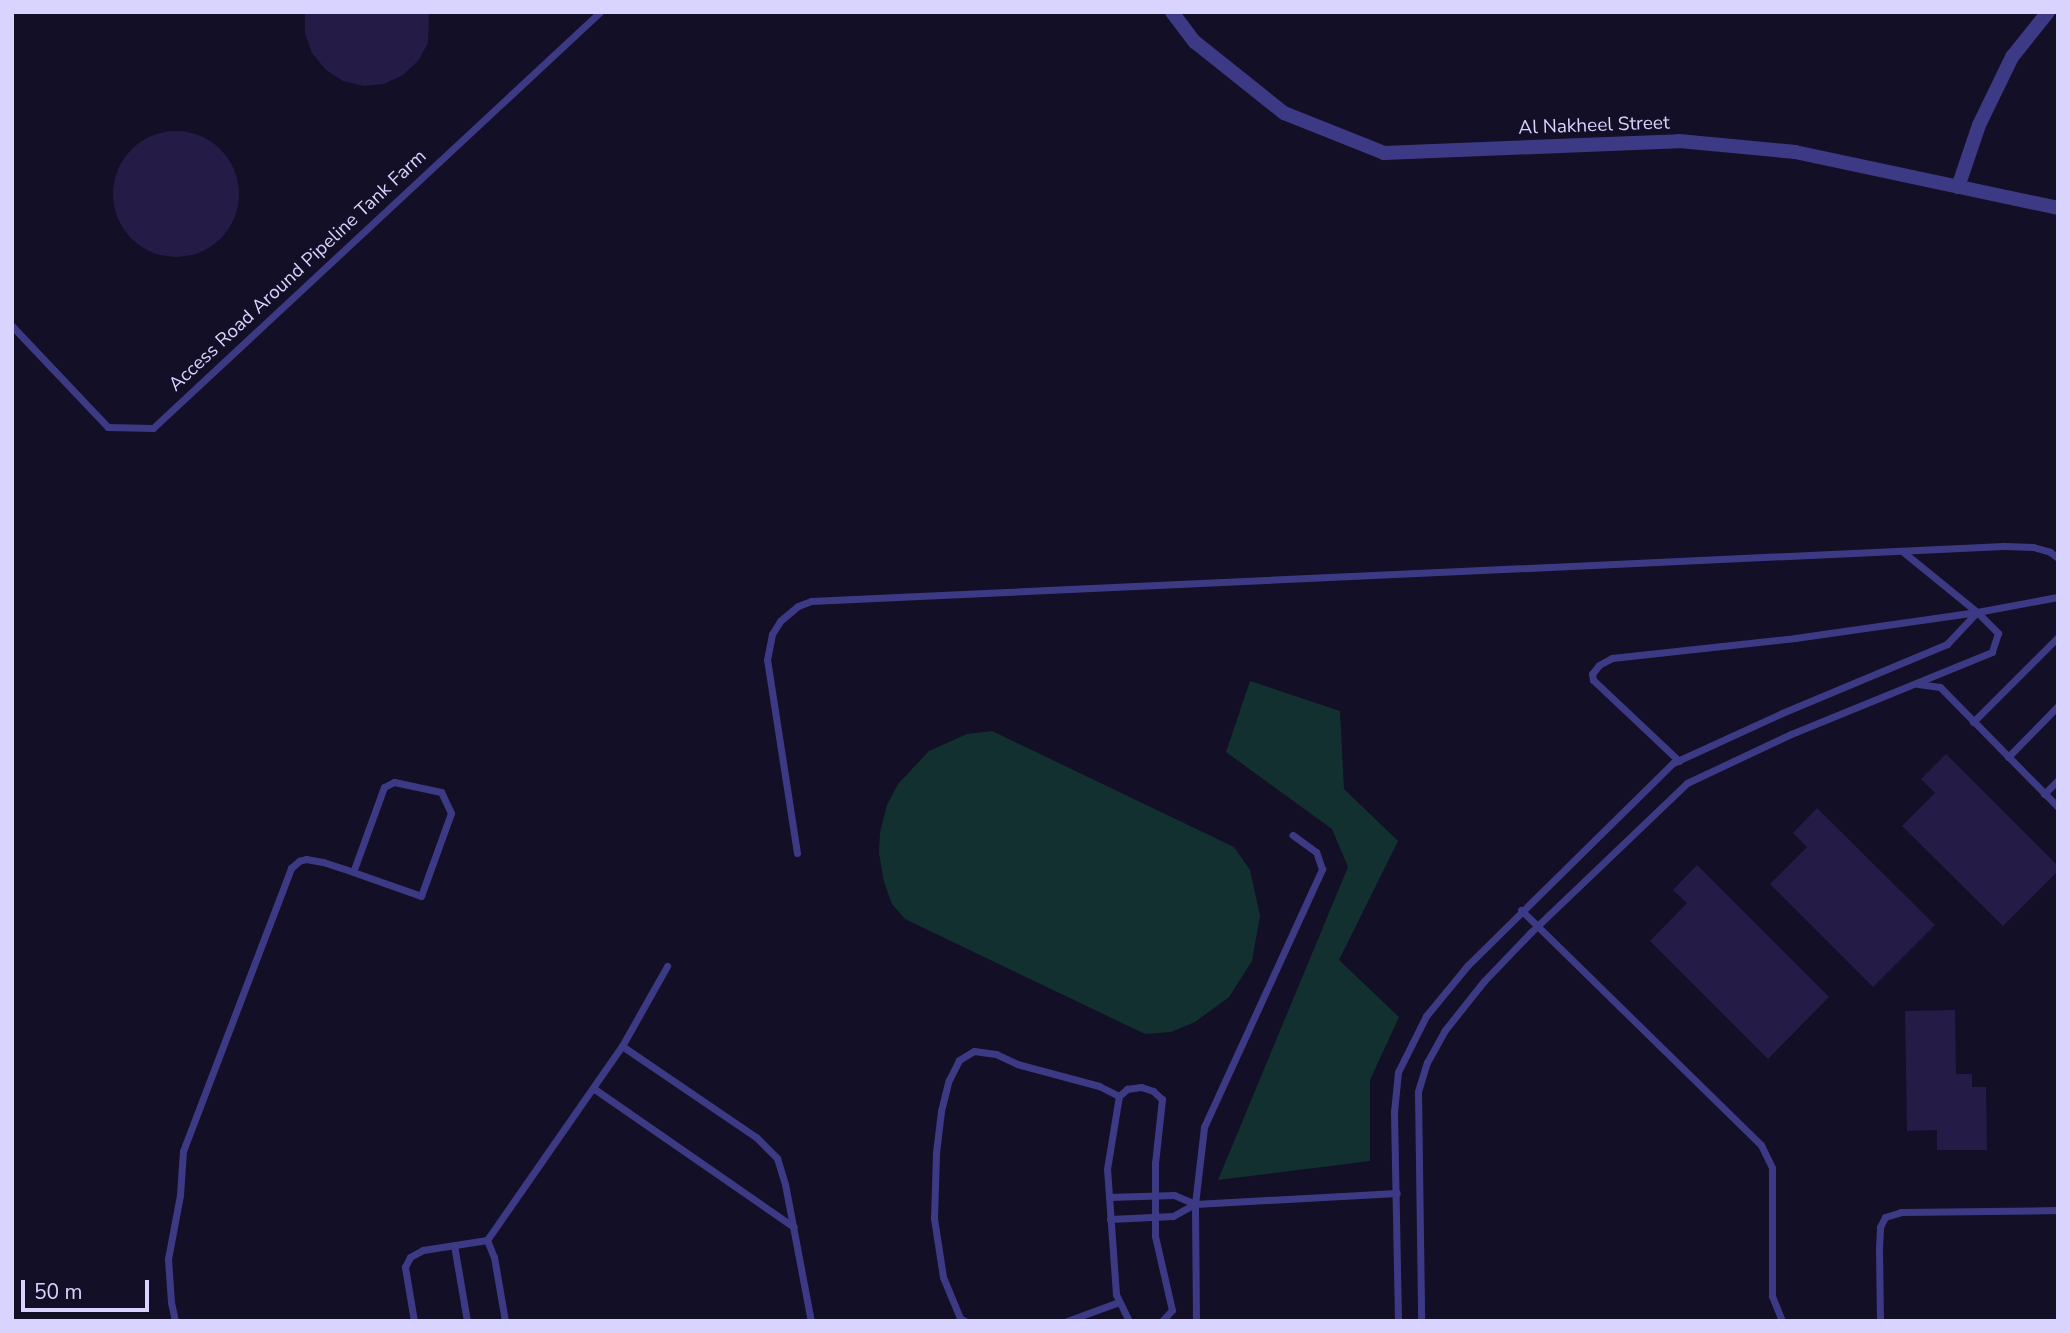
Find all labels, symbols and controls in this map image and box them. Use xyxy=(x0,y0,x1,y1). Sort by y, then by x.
street label: Al Nakheel Street xyxy=(1518,112,1670,140)
street label: Access Road Around Pipeline Tank Farm xyxy=(165,145,431,397)
scale bar xyxy=(24,1266,152,1310)
text: 50 m xyxy=(34,1278,83,1306)

